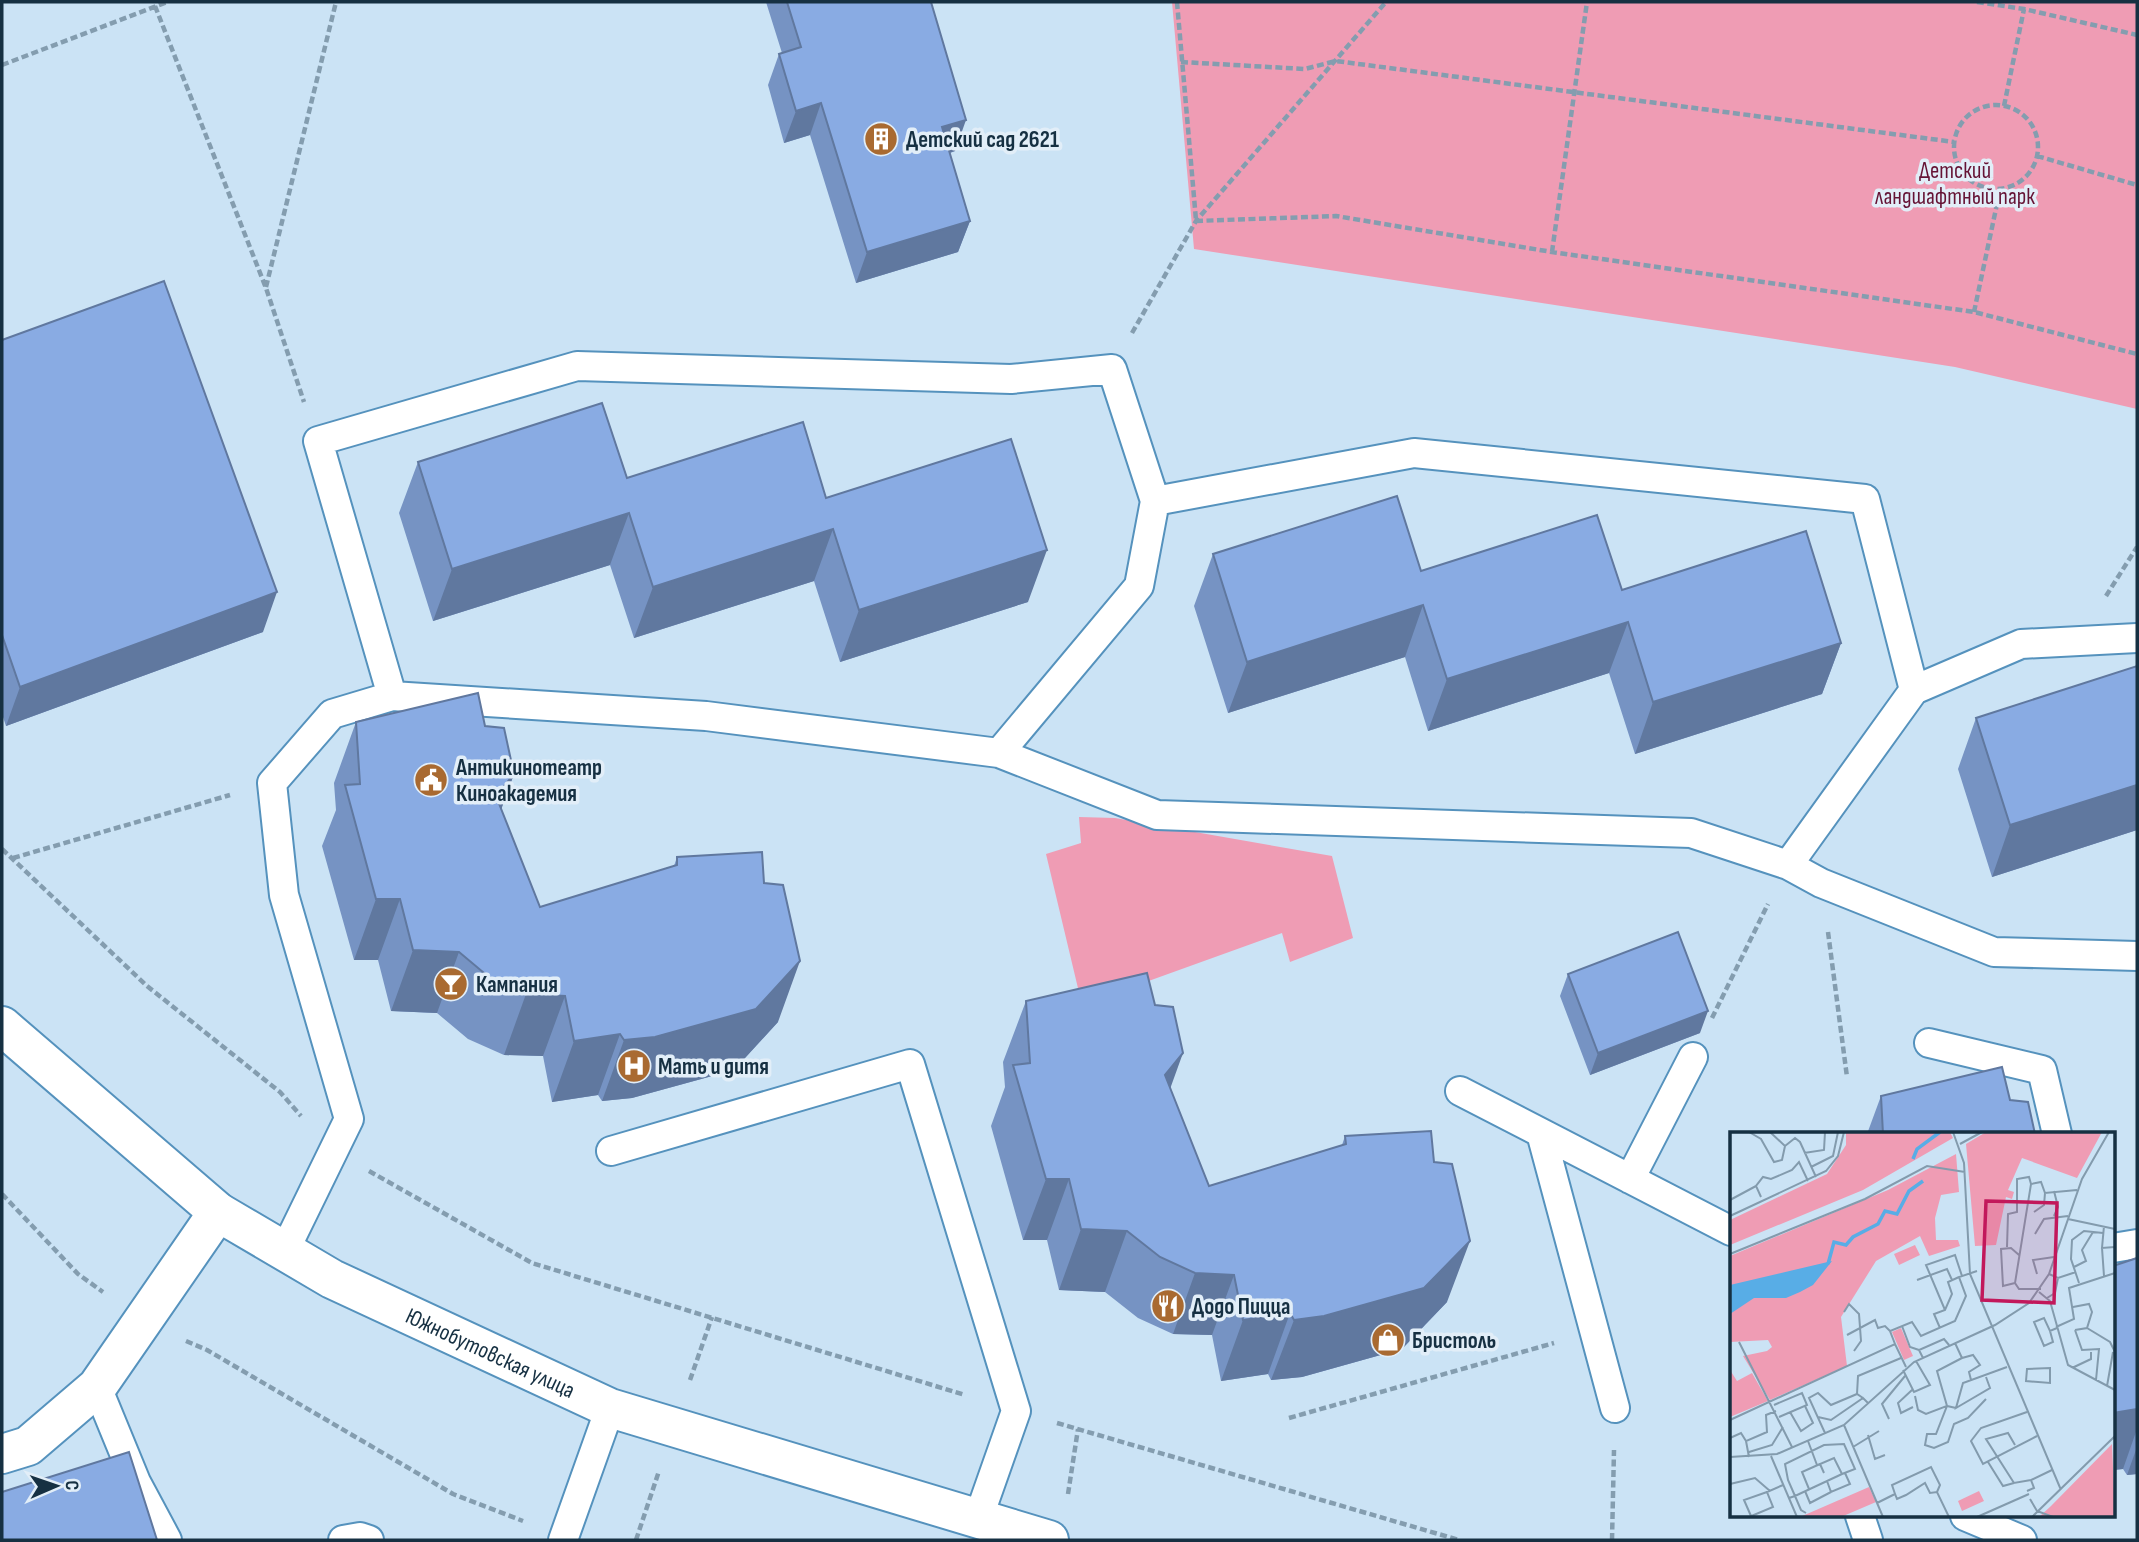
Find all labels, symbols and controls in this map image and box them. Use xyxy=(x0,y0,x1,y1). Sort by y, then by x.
building icon: Детский сад 2621 xyxy=(862,120,900,158)
place label: Детский сад 2621 xyxy=(906,126,1059,154)
park label: Детский ландшафтный парк xyxy=(1875,157,2035,211)
place label: Антикинотеатр Киноакадемия xyxy=(455,754,602,808)
public building icon: Антикинотеатр Киноакадемия xyxy=(412,761,450,799)
bar icon: Кампания xyxy=(432,965,470,1003)
place label: Кампания xyxy=(476,971,558,999)
hospital icon: Мать и дитя xyxy=(615,1047,653,1085)
place label: Мать и дитя xyxy=(658,1053,769,1081)
inset map xyxy=(1730,1132,2114,1518)
restaurant icon: Додо Пицца xyxy=(1149,1287,1187,1325)
place label: Додо Пицца xyxy=(1192,1293,1291,1321)
street label: Южнобутовская улица xyxy=(401,1302,579,1405)
shop icon: Бристоль xyxy=(1369,1321,1407,1359)
place label: Бристоль xyxy=(1412,1327,1496,1355)
north arrow xyxy=(21,1451,91,1521)
text: С xyxy=(60,1480,83,1491)

